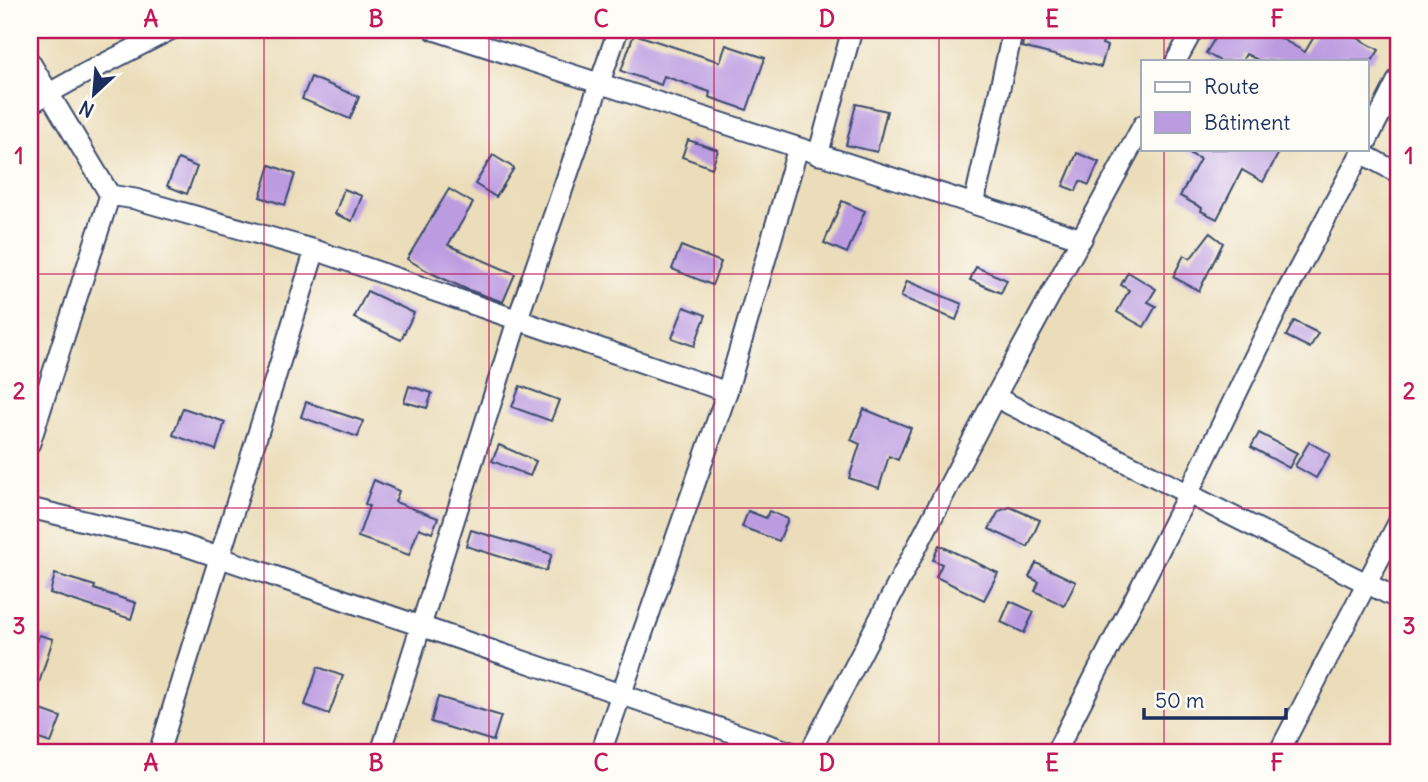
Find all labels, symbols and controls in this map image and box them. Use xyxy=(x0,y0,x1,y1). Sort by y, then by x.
text: A xyxy=(144,4,159,33)
text: B xyxy=(368,4,384,33)
text: C xyxy=(593,4,609,33)
text: D xyxy=(819,4,835,33)
text: E xyxy=(1045,4,1059,33)
text: F xyxy=(1270,4,1284,33)
north arrow xyxy=(60,60,130,130)
legend xyxy=(1141,60,1368,150)
text: Route xyxy=(1204,73,1259,100)
text: N xyxy=(75,96,98,123)
text: Bâtiment xyxy=(1204,109,1290,136)
text: 1 xyxy=(14,141,24,170)
text: 1 xyxy=(1404,141,1414,170)
text: 2 xyxy=(13,376,26,405)
text: 2 xyxy=(1403,376,1416,405)
text: 3 xyxy=(12,611,26,640)
text: 3 xyxy=(1402,611,1416,640)
scale bar xyxy=(1144,677,1286,721)
text: 50 m xyxy=(1155,687,1204,714)
text: A xyxy=(144,748,159,777)
text: B xyxy=(368,748,384,777)
text: C xyxy=(593,748,609,777)
text: D xyxy=(819,748,835,777)
text: E xyxy=(1045,748,1059,777)
text: F xyxy=(1270,748,1284,777)

